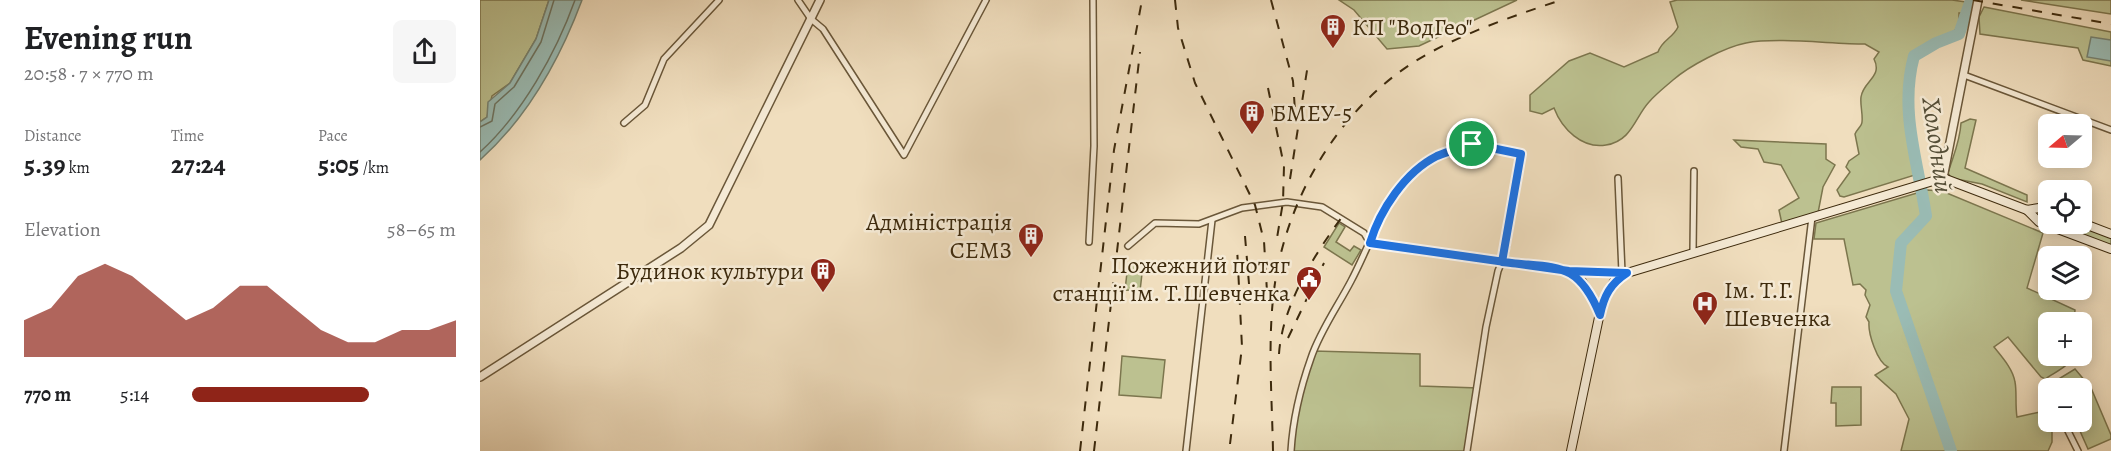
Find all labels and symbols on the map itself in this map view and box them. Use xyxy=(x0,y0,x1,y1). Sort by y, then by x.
place label: КП "ВодГео" xyxy=(1352,11,1473,43)
building icon: КП "ВодГео" xyxy=(1318,12,1348,50)
water label: Холодний xyxy=(1913,94,1962,195)
place label: БМЕУ-5 xyxy=(1272,97,1352,129)
building icon: БМЕУ-5 xyxy=(1237,98,1267,136)
north arrow xyxy=(2038,114,2092,168)
pin xyxy=(1446,118,1497,169)
place label: Адміністрація СЕМЗ xyxy=(865,206,1012,266)
building icon: Адміністрація СЕМЗ xyxy=(1016,221,1046,259)
place label: Пожежний потяг станції ім. Т.Шевченка xyxy=(1052,249,1290,309)
place label: Будинок культури xyxy=(616,255,804,287)
building icon: Будинок культури xyxy=(808,256,838,294)
public building icon: Пожежний потяг станції ім. Т.Шевченка xyxy=(1294,264,1324,302)
place label: Ім. Т.Г. Шевченка xyxy=(1724,274,1831,334)
hospital icon: Ім. Т.Г. Шевченка xyxy=(1690,289,1720,327)

